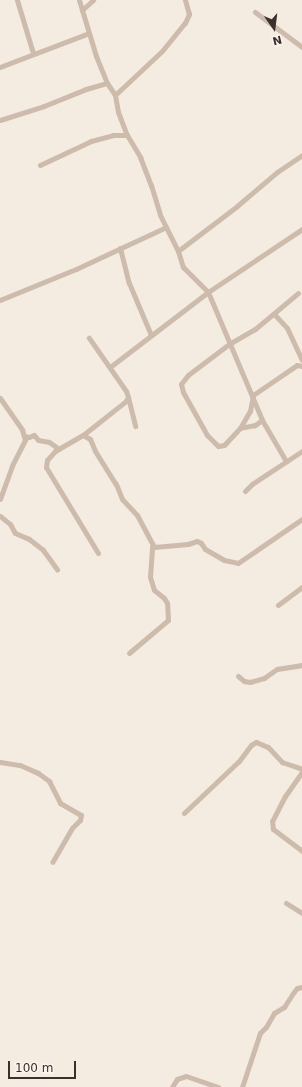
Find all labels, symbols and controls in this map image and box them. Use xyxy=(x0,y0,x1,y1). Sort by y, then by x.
north arrow xyxy=(254,8,294,48)
text: N xyxy=(271,33,283,48)
scale bar xyxy=(10,1053,78,1079)
text: 100 m xyxy=(15,1061,53,1075)

